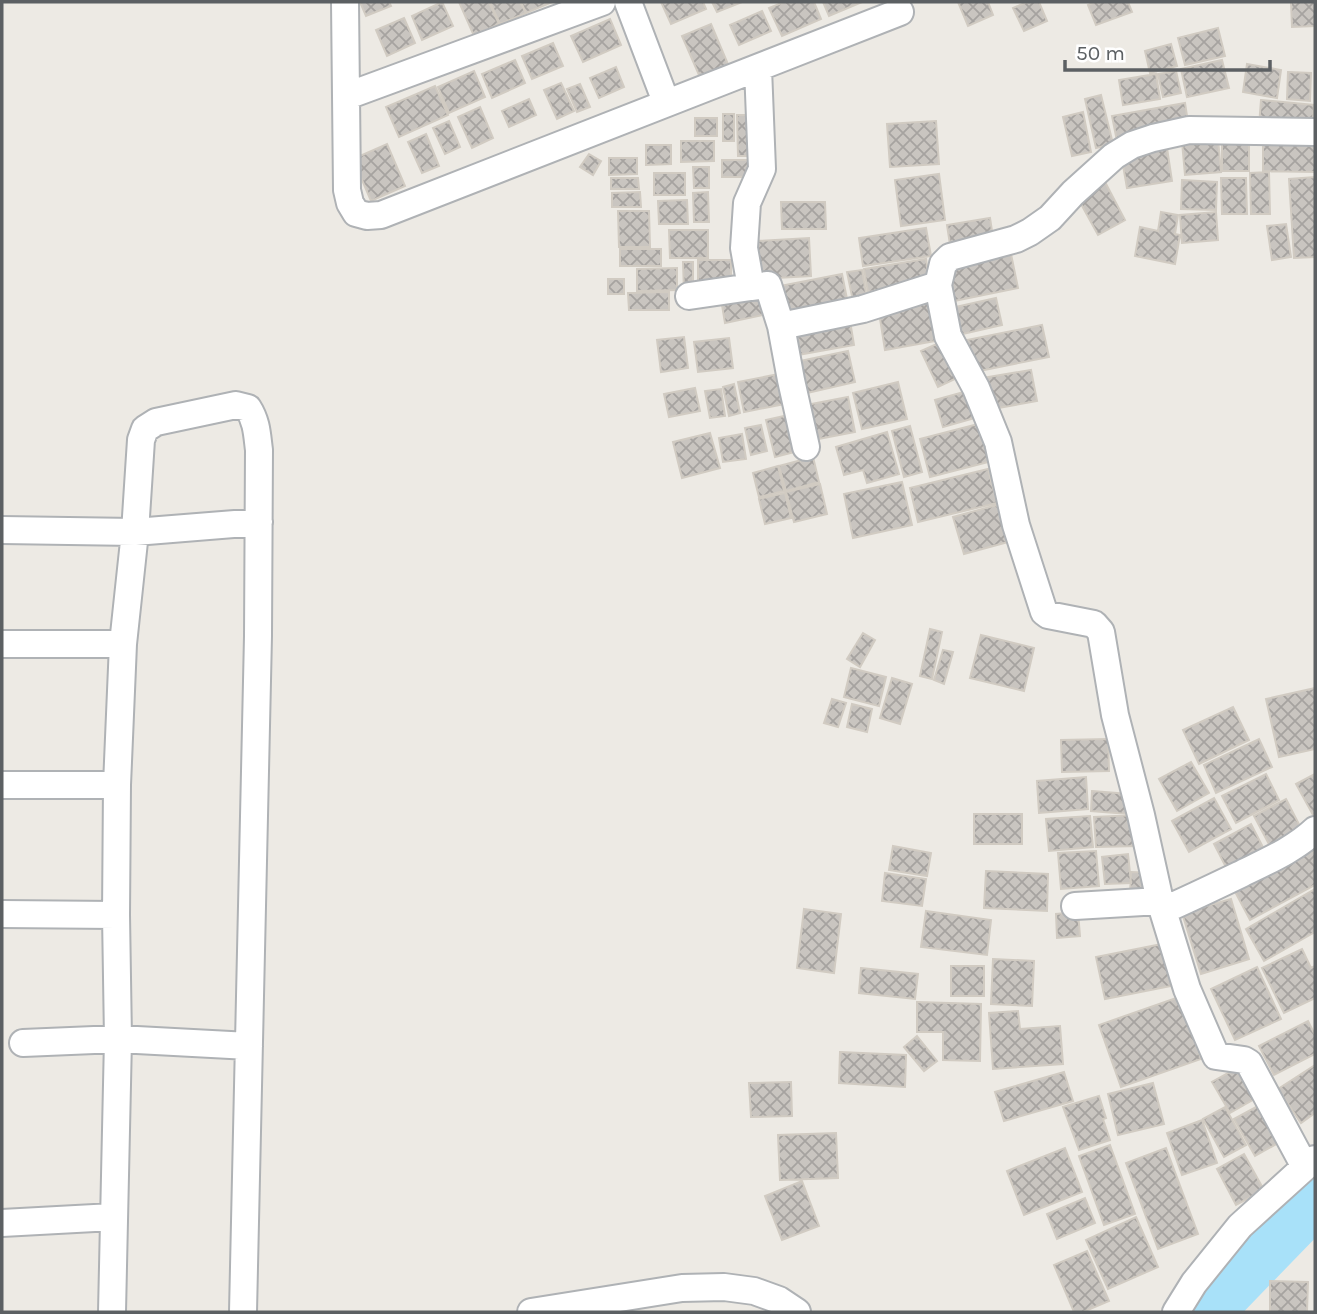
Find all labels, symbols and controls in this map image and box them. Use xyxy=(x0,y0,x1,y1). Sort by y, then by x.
scale bar xyxy=(1065,28,1270,72)
text: 50 m xyxy=(1076,41,1125,65)

